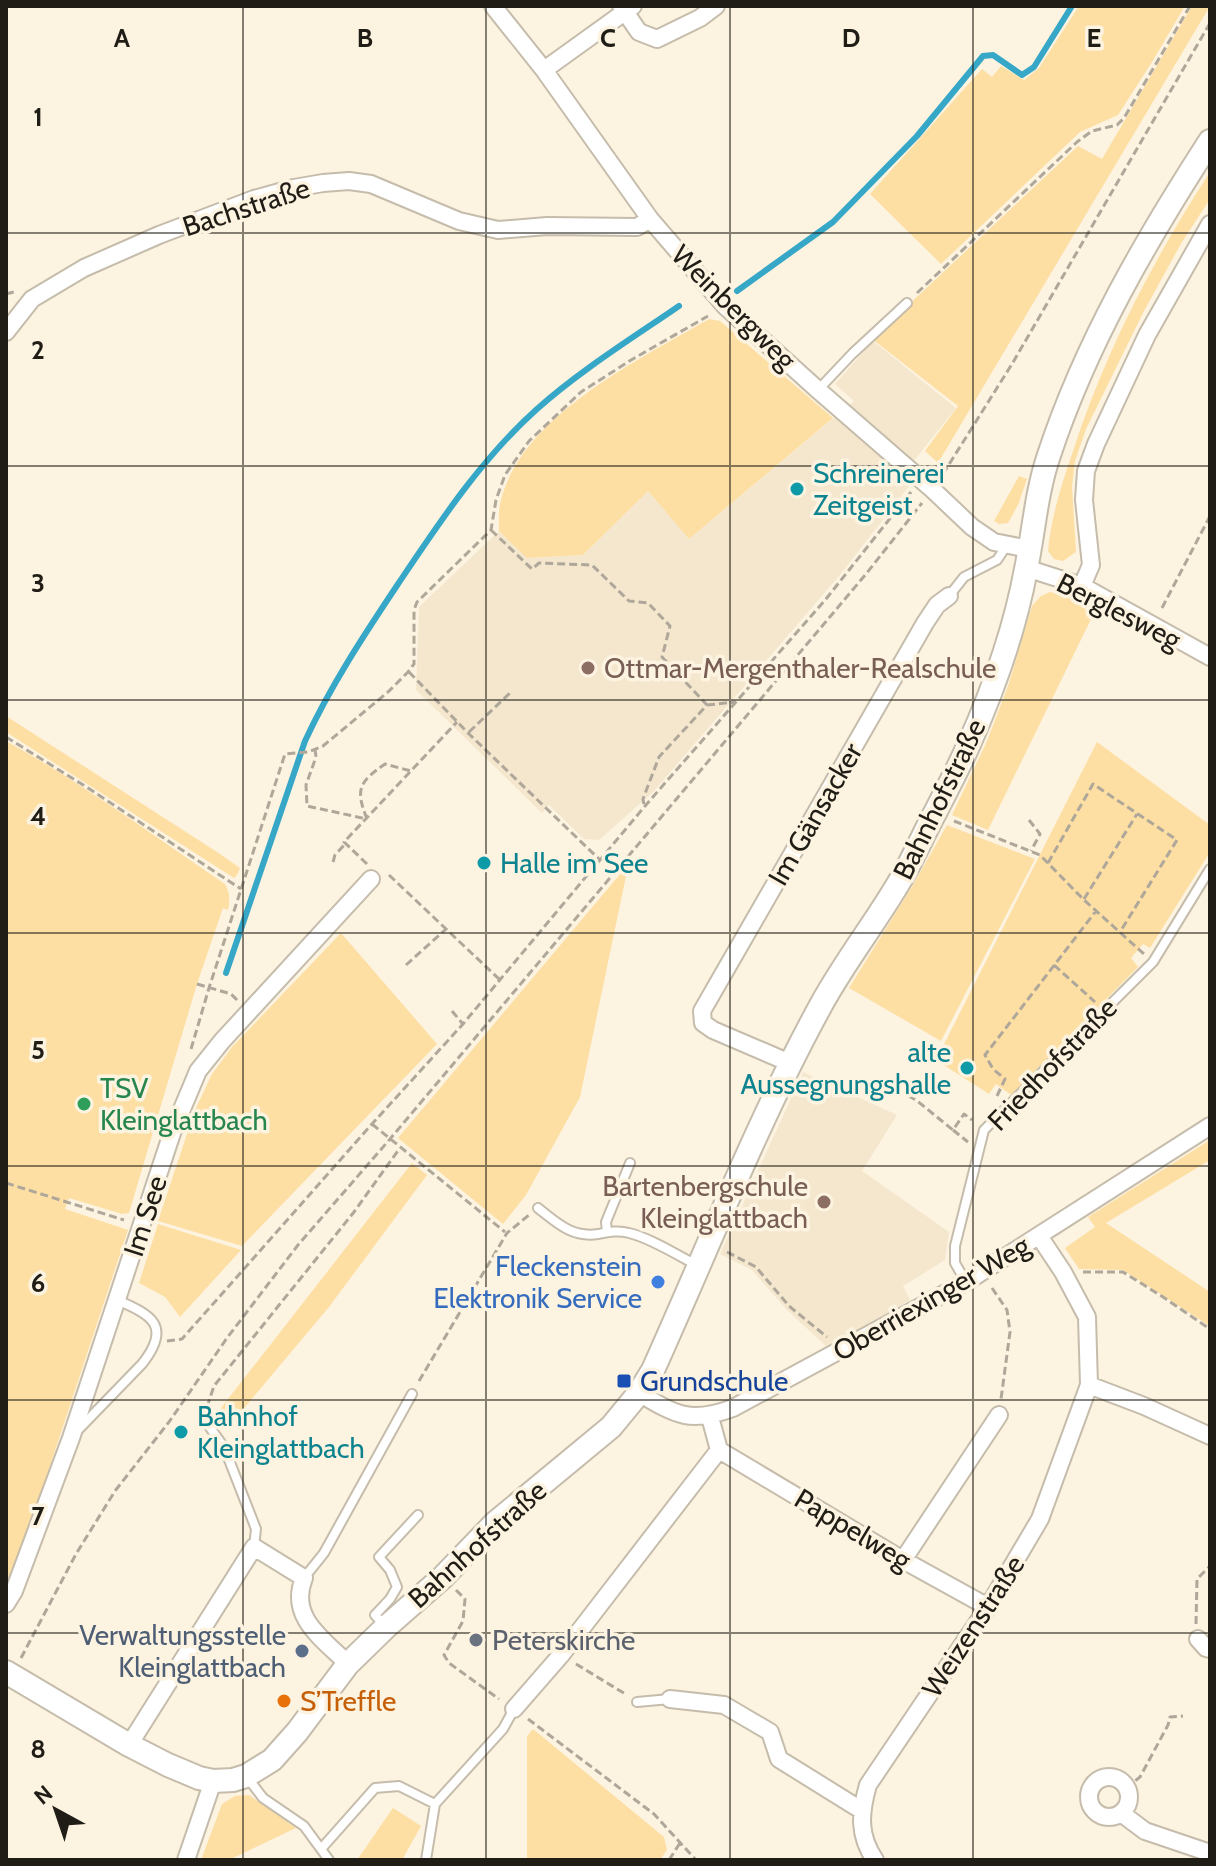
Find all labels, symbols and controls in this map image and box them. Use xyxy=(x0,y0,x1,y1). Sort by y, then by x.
text: A xyxy=(114,22,131,54)
text: B xyxy=(357,22,373,54)
text: C xyxy=(600,22,616,54)
text: D xyxy=(842,22,860,54)
text: E xyxy=(1087,22,1101,54)
text: 1 xyxy=(33,101,43,133)
street label: Bachstraße xyxy=(178,171,314,243)
street label: Weinbergweg xyxy=(665,238,804,377)
text: 2 xyxy=(31,334,45,366)
place label: Schreinerei Zeitgeist xyxy=(813,456,945,522)
marker: Schreinerei Zeitgeist xyxy=(788,480,806,498)
street label: Berglesweg xyxy=(1051,565,1188,657)
text: 3 xyxy=(31,567,45,599)
place label: Ottmar-Mergenthaler-Realschule xyxy=(604,651,996,685)
marker: Ottmar-Mergenthaler-Realschule xyxy=(579,659,597,677)
street label: Bahnhofstraße xyxy=(886,713,992,885)
street label: Im Gänsacker xyxy=(761,737,869,891)
text: 4 xyxy=(30,800,46,832)
place label: Halle im See xyxy=(500,846,648,880)
marker: Halle im See xyxy=(475,854,493,872)
street label: Friedhofstraße xyxy=(980,991,1124,1137)
text: 5 xyxy=(31,1034,45,1066)
place label: alte Aussegnungshalle xyxy=(740,1035,951,1101)
marker: alte Aussegnungshalle xyxy=(958,1059,976,1077)
place label: TSV Kleinglattbach xyxy=(100,1071,268,1137)
marker: TSV Kleinglattbach xyxy=(75,1095,93,1113)
place label: Bartenbergschule Kleinglattbach xyxy=(602,1169,808,1235)
street label: Im See xyxy=(116,1171,174,1261)
marker: Bartenbergschule Kleinglattbach xyxy=(815,1193,833,1211)
street label: Oberriexinger Weg xyxy=(827,1227,1036,1368)
place label: Fleckenstein Elektronik Service xyxy=(433,1249,642,1315)
text: 6 xyxy=(31,1267,45,1299)
marker: Fleckenstein Elektronik Service xyxy=(649,1273,667,1291)
place label: Grundschule xyxy=(640,1364,788,1398)
marker: Grundschule xyxy=(615,1372,633,1390)
place label: Bahnhof Kleinglattbach xyxy=(197,1399,365,1465)
marker: Bahnhof Kleinglattbach xyxy=(172,1423,190,1441)
street label: Bahnhofstraße xyxy=(401,1473,553,1615)
street label: Pappelweg xyxy=(789,1481,918,1577)
text: 7 xyxy=(31,1500,45,1532)
street label: Weizenstraße xyxy=(915,1549,1031,1703)
place label: Verwaltungsstelle Kleinglattbach xyxy=(79,1618,286,1684)
place label: Peterskirche xyxy=(492,1623,635,1657)
marker: Peterskirche xyxy=(467,1631,485,1649)
marker: Verwaltungsstelle Kleinglattbach xyxy=(293,1642,311,1660)
place label: S’Treffle xyxy=(300,1684,396,1718)
marker: S’Treffle xyxy=(275,1692,293,1710)
text: 8 xyxy=(30,1733,46,1765)
north arrow xyxy=(16,1770,96,1850)
text: N xyxy=(29,1780,58,1810)

